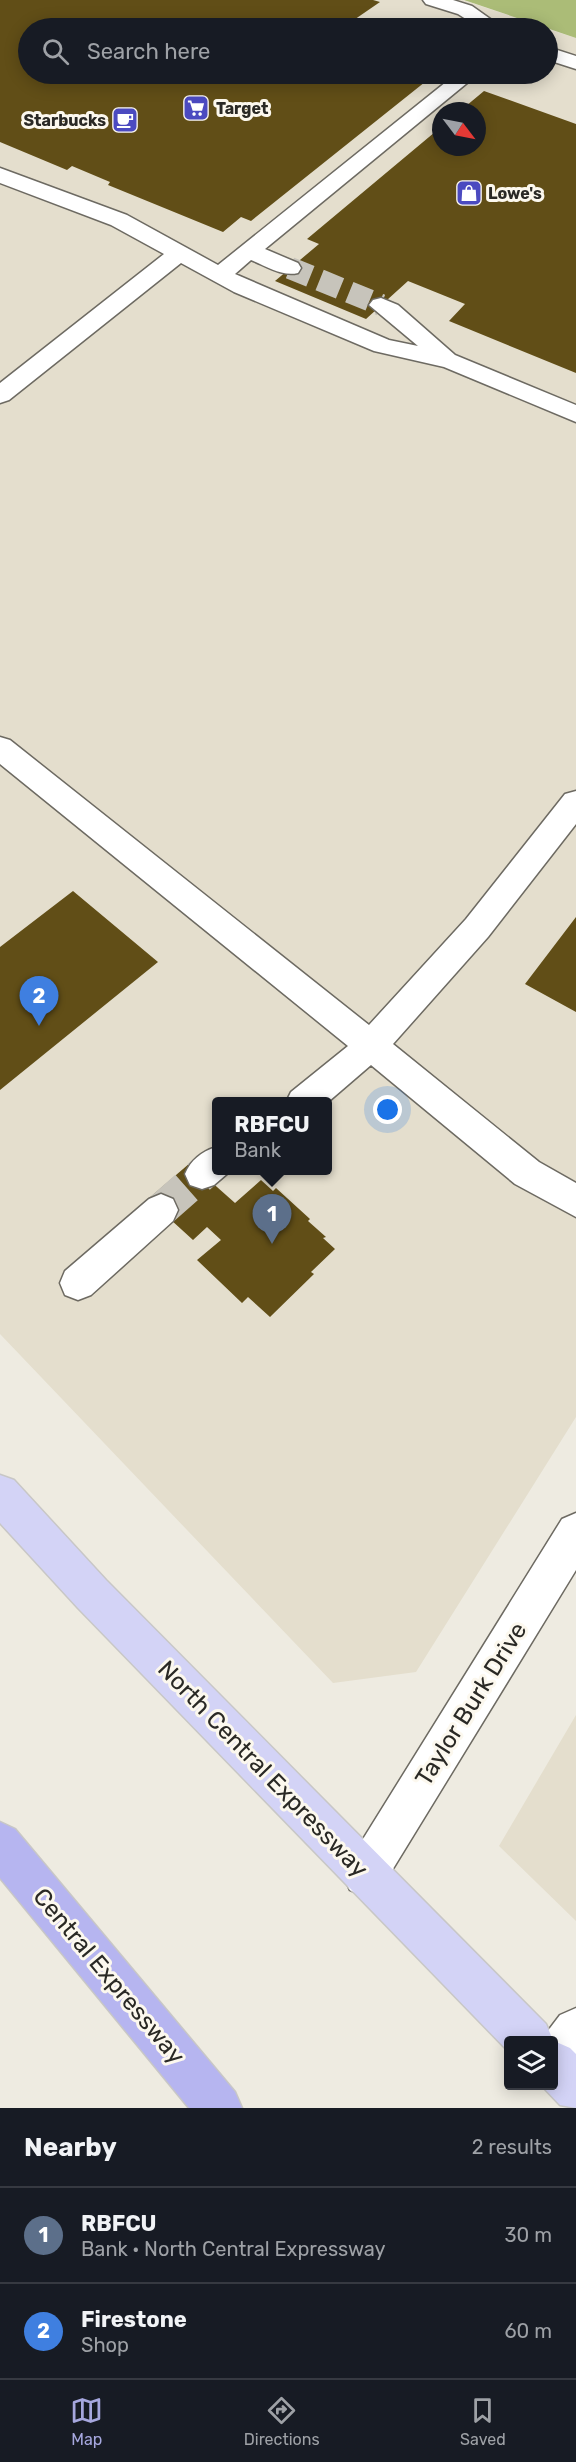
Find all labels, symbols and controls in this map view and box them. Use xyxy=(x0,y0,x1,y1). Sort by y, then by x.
search box xyxy=(18,18,558,84)
icon: search xyxy=(39,35,72,68)
text: Search here xyxy=(87,38,210,65)
supermarket icon: Target xyxy=(181,93,211,123)
place label: Target xyxy=(216,99,269,118)
north arrow xyxy=(432,102,486,156)
cafe icon: Starbucks xyxy=(110,105,140,135)
place label: Starbucks xyxy=(23,111,106,130)
shop icon: Lowe's xyxy=(454,178,484,208)
place label: Lowe's xyxy=(488,184,542,203)
pin: 2 xyxy=(20,976,58,1026)
your location xyxy=(373,1095,402,1124)
popup xyxy=(212,1097,332,1175)
text: RBFCU xyxy=(234,1111,310,1138)
text: Bank xyxy=(234,1138,281,1162)
pin: 1 xyxy=(252,1194,292,1244)
street label: Taylor Burk Drive xyxy=(409,1617,533,1791)
street label: North Central Expressway xyxy=(152,1655,374,1883)
street label: Central Expressway xyxy=(27,1883,191,2069)
map controls xyxy=(504,2036,558,2090)
button: layers xyxy=(504,2036,558,2090)
text: Nearby xyxy=(24,2132,117,2163)
text: 2 results xyxy=(472,2135,552,2159)
text: RBFCU xyxy=(81,2210,157,2237)
text: 1 xyxy=(39,2223,48,2247)
text: 30 m xyxy=(505,2223,552,2247)
text: Bank · North Central Expressway xyxy=(81,2237,386,2261)
text: Firestone xyxy=(81,2306,187,2333)
text: 2 xyxy=(37,2319,50,2343)
text: 60 m xyxy=(505,2319,552,2343)
text: Shop xyxy=(81,2333,129,2357)
tab: Map xyxy=(70,2394,103,2449)
tab: Directions xyxy=(244,2394,320,2449)
tab: Saved xyxy=(460,2394,506,2449)

